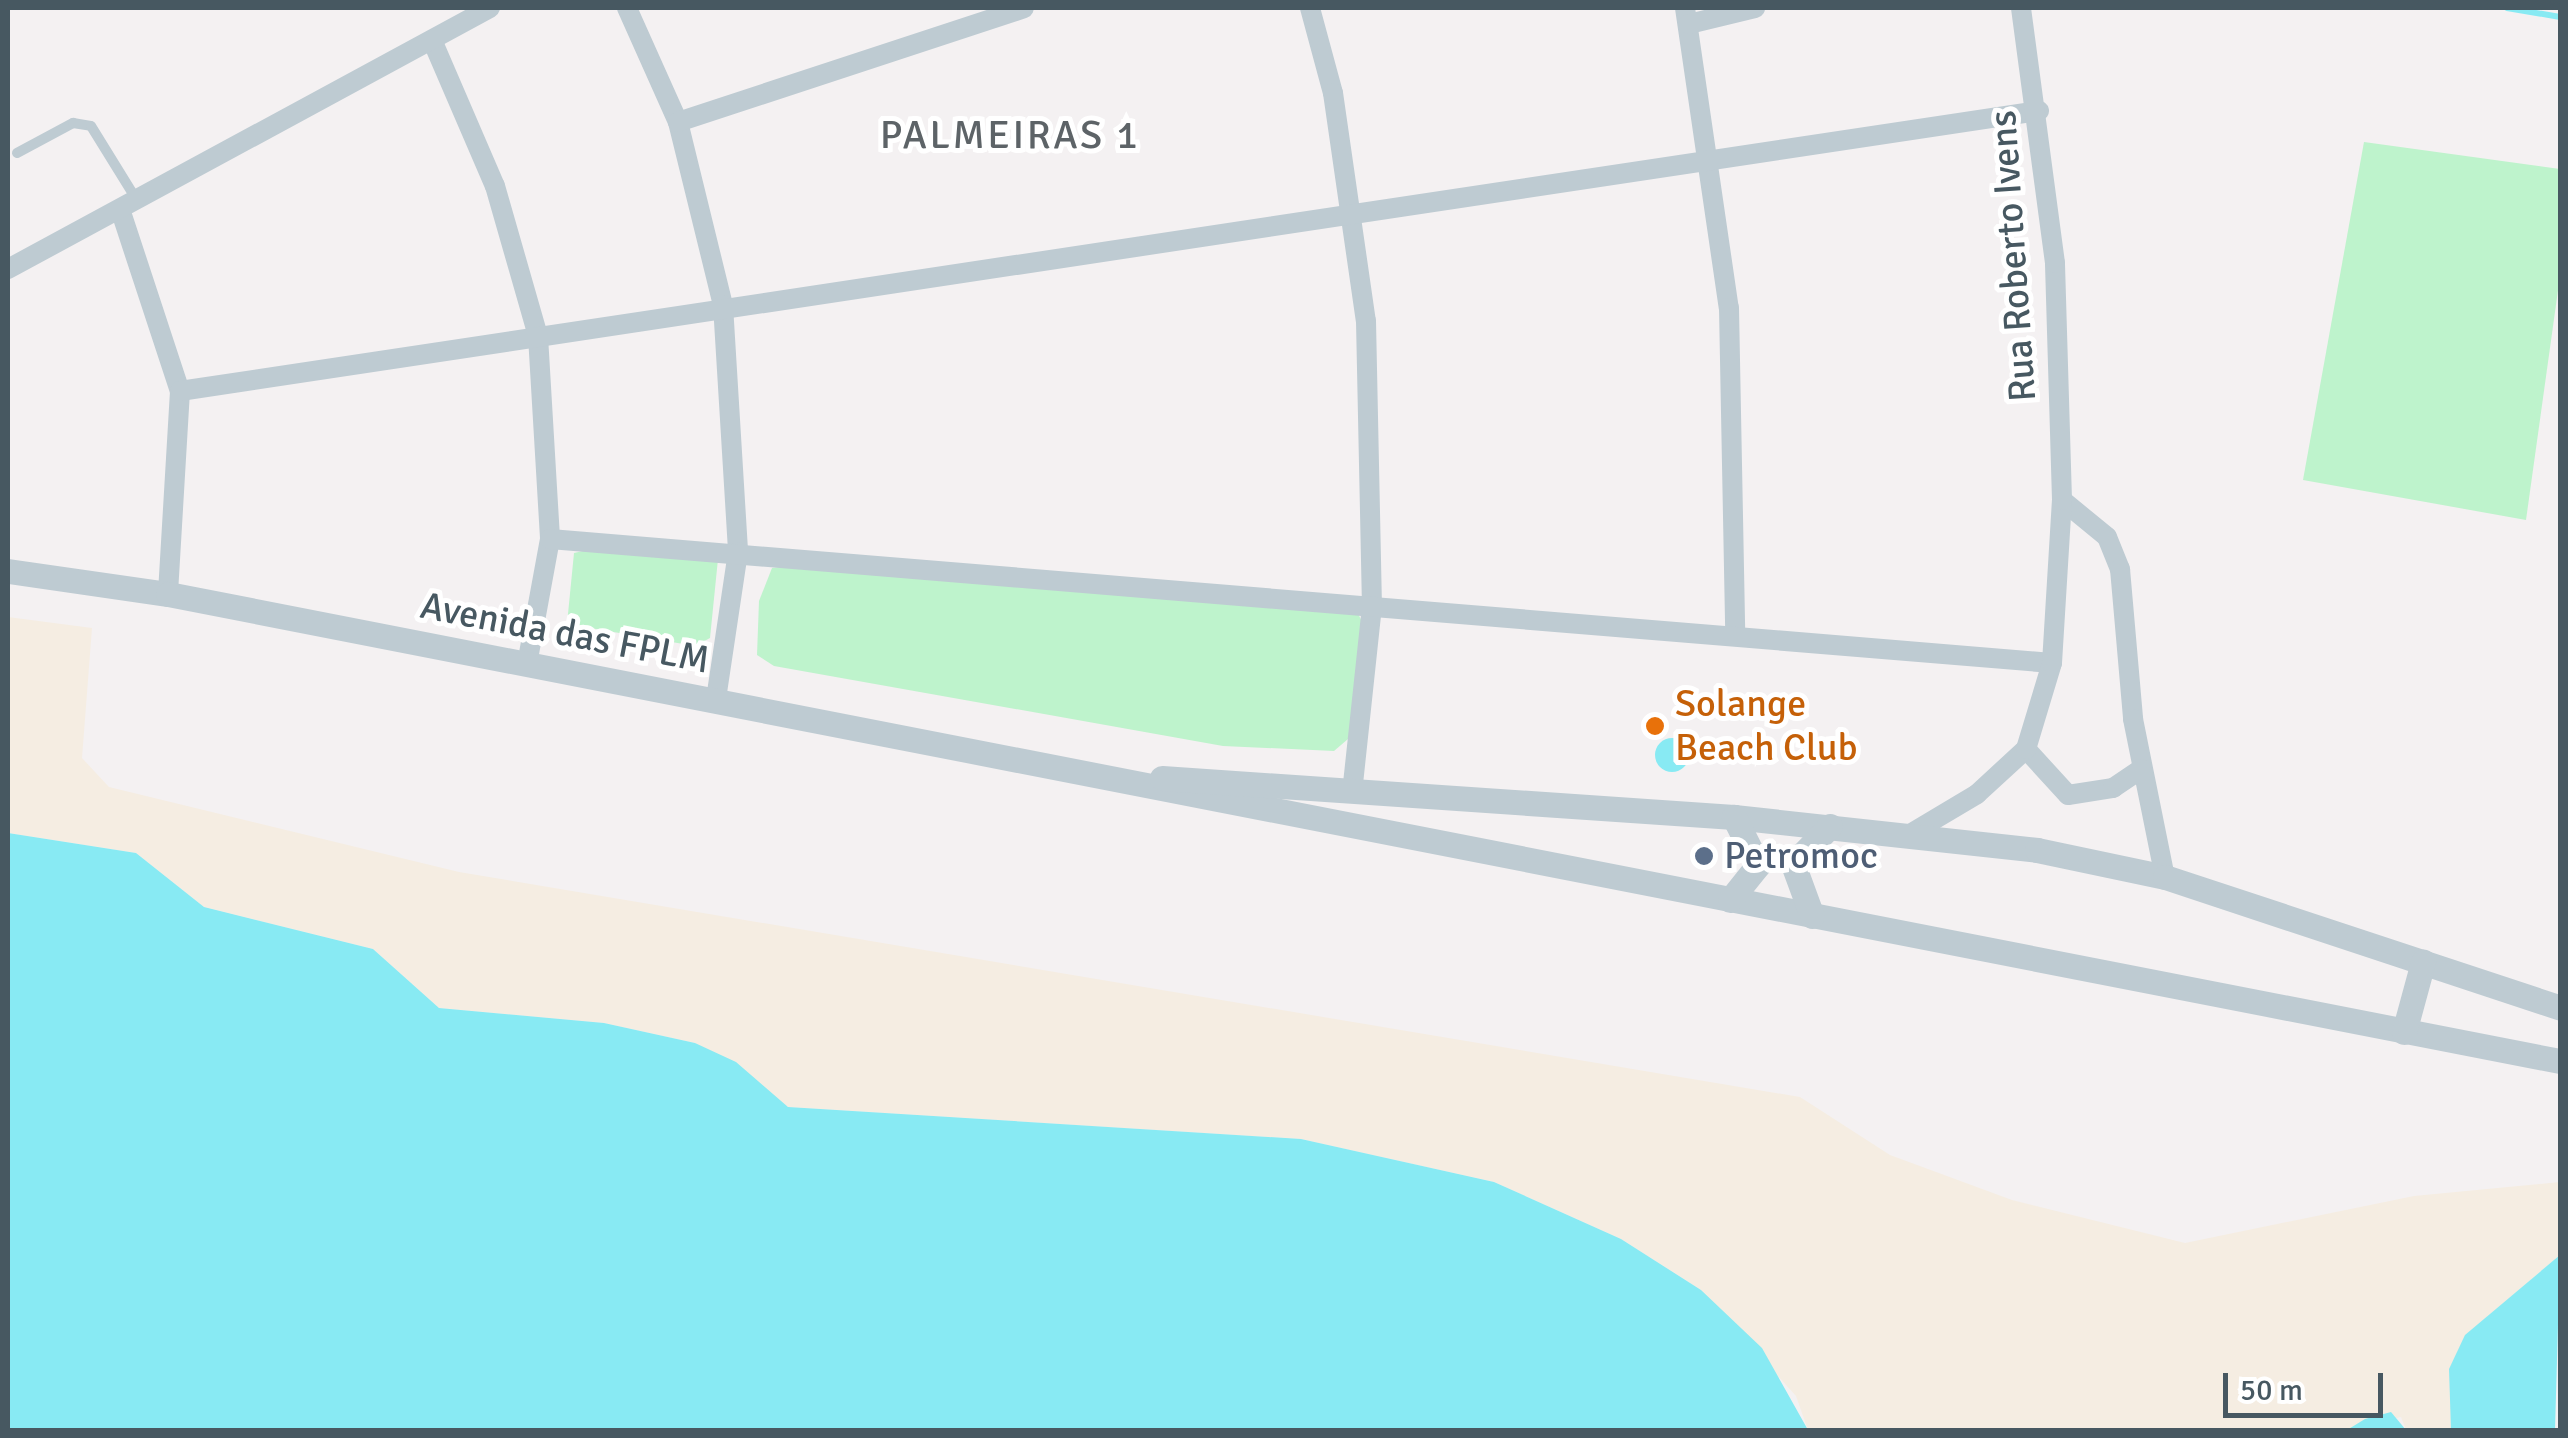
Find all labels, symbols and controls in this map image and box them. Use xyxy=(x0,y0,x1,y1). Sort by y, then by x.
street label: Rua Roberto Ivens xyxy=(1980,109,2046,403)
district label: PALMEIRAS 1 xyxy=(880,111,1140,159)
street label: Avenida das FPLM xyxy=(417,583,713,683)
place label: Solange Beach Club xyxy=(1675,681,1858,771)
marker: Solange Beach Club xyxy=(1644,715,1666,737)
place label: Petromoc xyxy=(1724,833,1878,879)
marker: Petromoc xyxy=(1693,845,1715,867)
scale bar xyxy=(2228,1353,2388,1415)
text: 50 m xyxy=(2240,1372,2303,1409)

